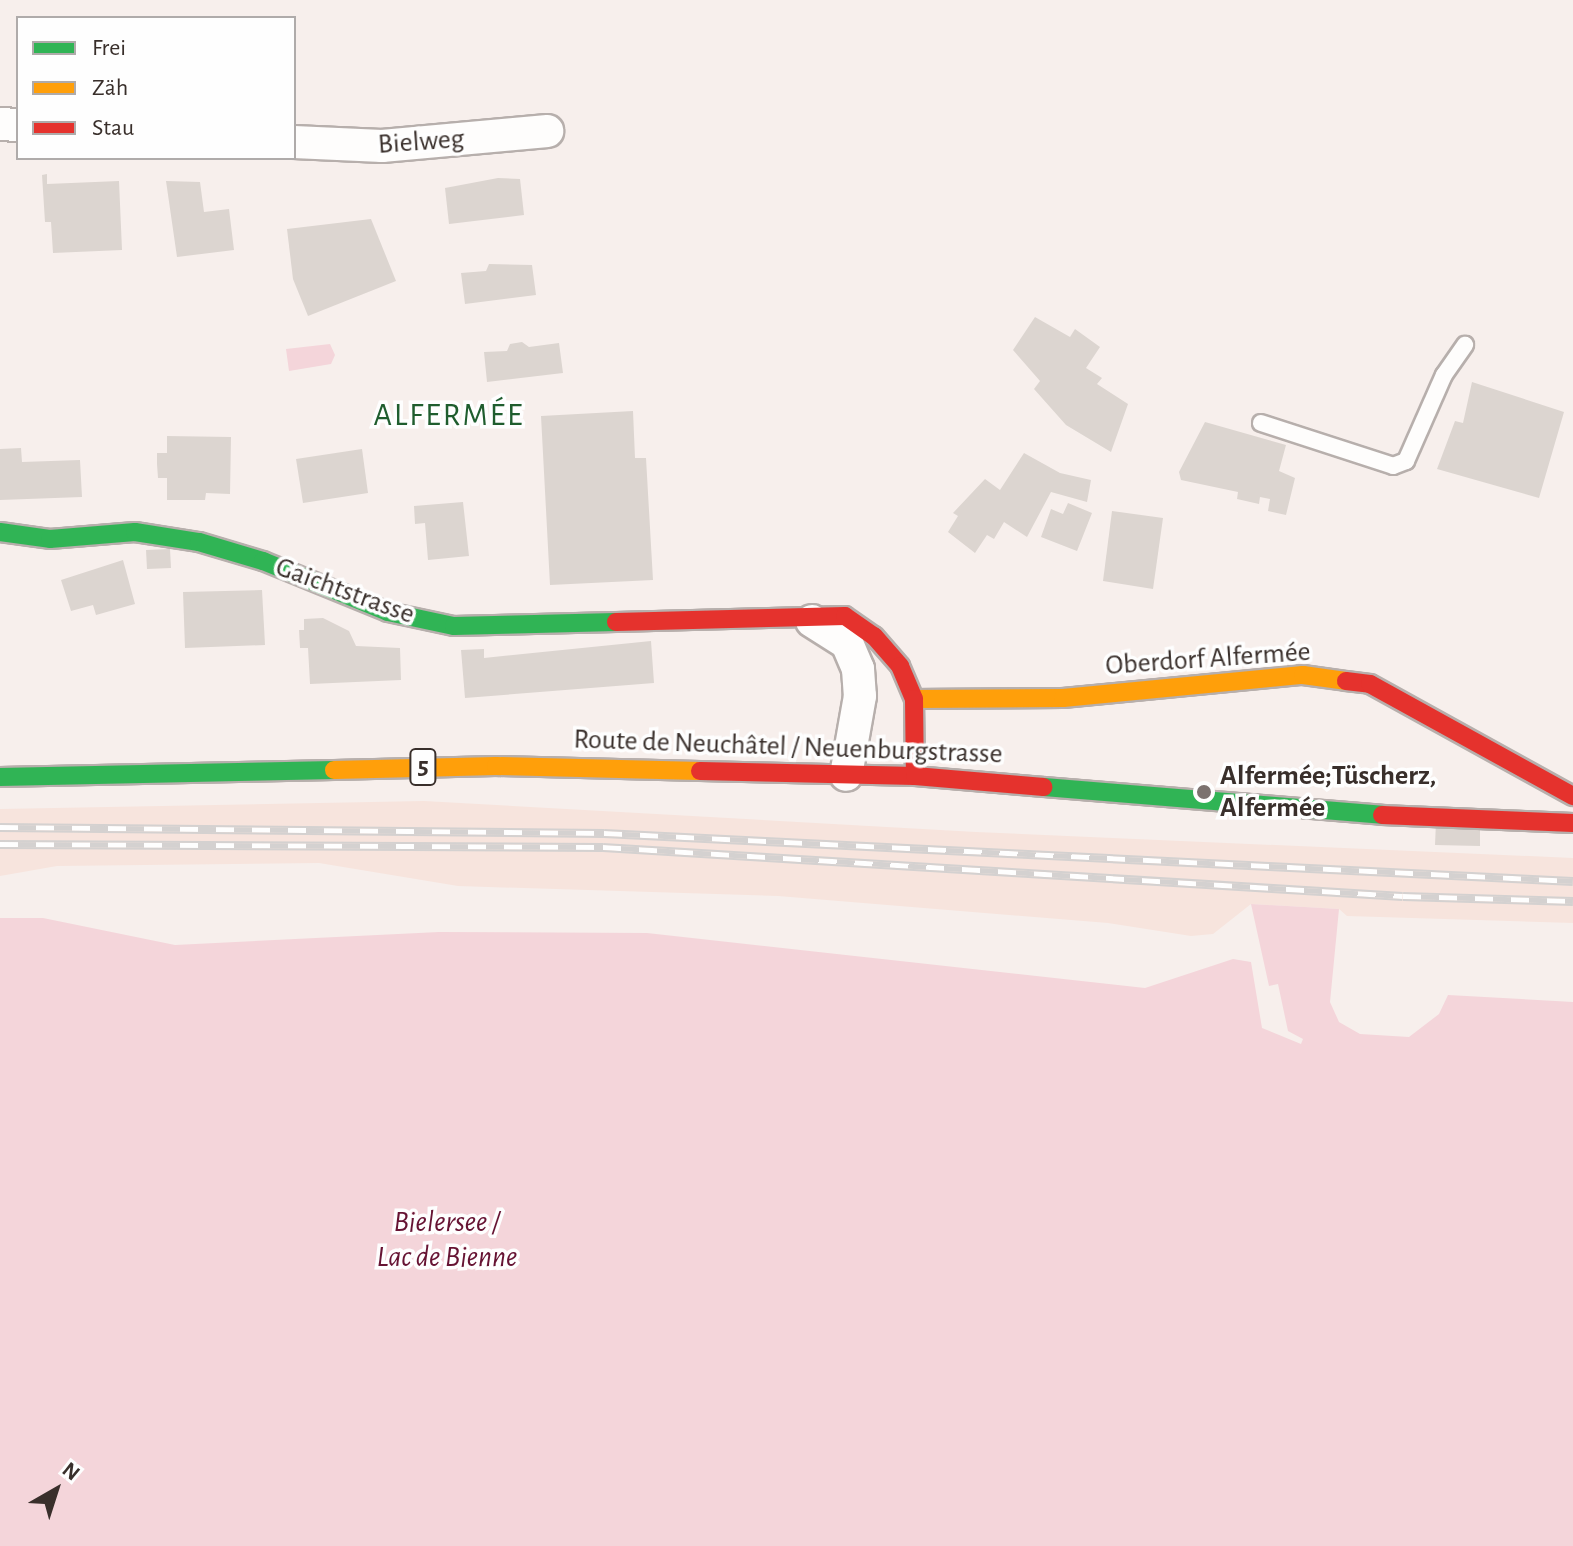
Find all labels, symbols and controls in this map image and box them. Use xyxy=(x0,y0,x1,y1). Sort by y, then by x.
legend xyxy=(16,16,296,160)
text: Frei xyxy=(92,36,126,60)
text: Zäh xyxy=(92,76,128,100)
text: Stau xyxy=(92,116,134,140)
street label: Bielweg xyxy=(377,122,465,162)
district label: ALFERMÉE xyxy=(374,396,524,434)
street label: Gaichtstrasse xyxy=(271,550,419,632)
street label: Oberdorf Alfermée xyxy=(1104,635,1312,683)
street label: Route de Neuchâtel / Neuenburgstrasse xyxy=(573,723,1003,771)
road number: 5 xyxy=(409,745,437,789)
place label: Alfermée;Tüscherz, Alfermée xyxy=(1220,759,1436,825)
marker: Alfermée;Tüscherz, Alfermée xyxy=(1195,783,1213,801)
water label: Bielersee / Lac de Bienne xyxy=(377,1204,517,1274)
north arrow xyxy=(16,1450,96,1530)
text: N xyxy=(58,1458,84,1485)

